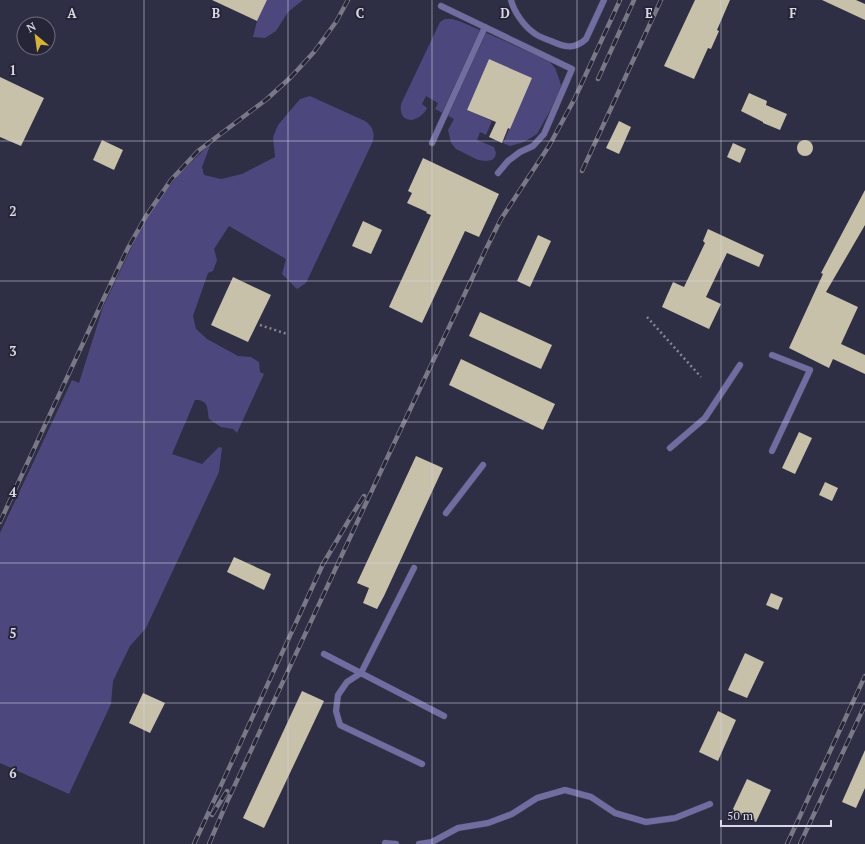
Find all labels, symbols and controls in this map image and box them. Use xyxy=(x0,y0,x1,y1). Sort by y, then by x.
text: A xyxy=(67,4,77,22)
text: B xyxy=(212,4,220,22)
text: C xyxy=(356,4,364,22)
text: D xyxy=(500,4,510,22)
text: E xyxy=(645,4,653,22)
text: F xyxy=(789,4,797,22)
north arrow xyxy=(16,16,56,56)
text: N xyxy=(24,19,39,35)
text: 1 xyxy=(9,61,17,79)
text: 2 xyxy=(9,202,17,220)
text: 3 xyxy=(9,342,17,360)
text: 4 xyxy=(9,483,17,501)
text: 5 xyxy=(9,624,17,642)
text: 6 xyxy=(9,764,17,782)
scale bar xyxy=(721,802,831,828)
text: 50 m xyxy=(727,808,754,823)

